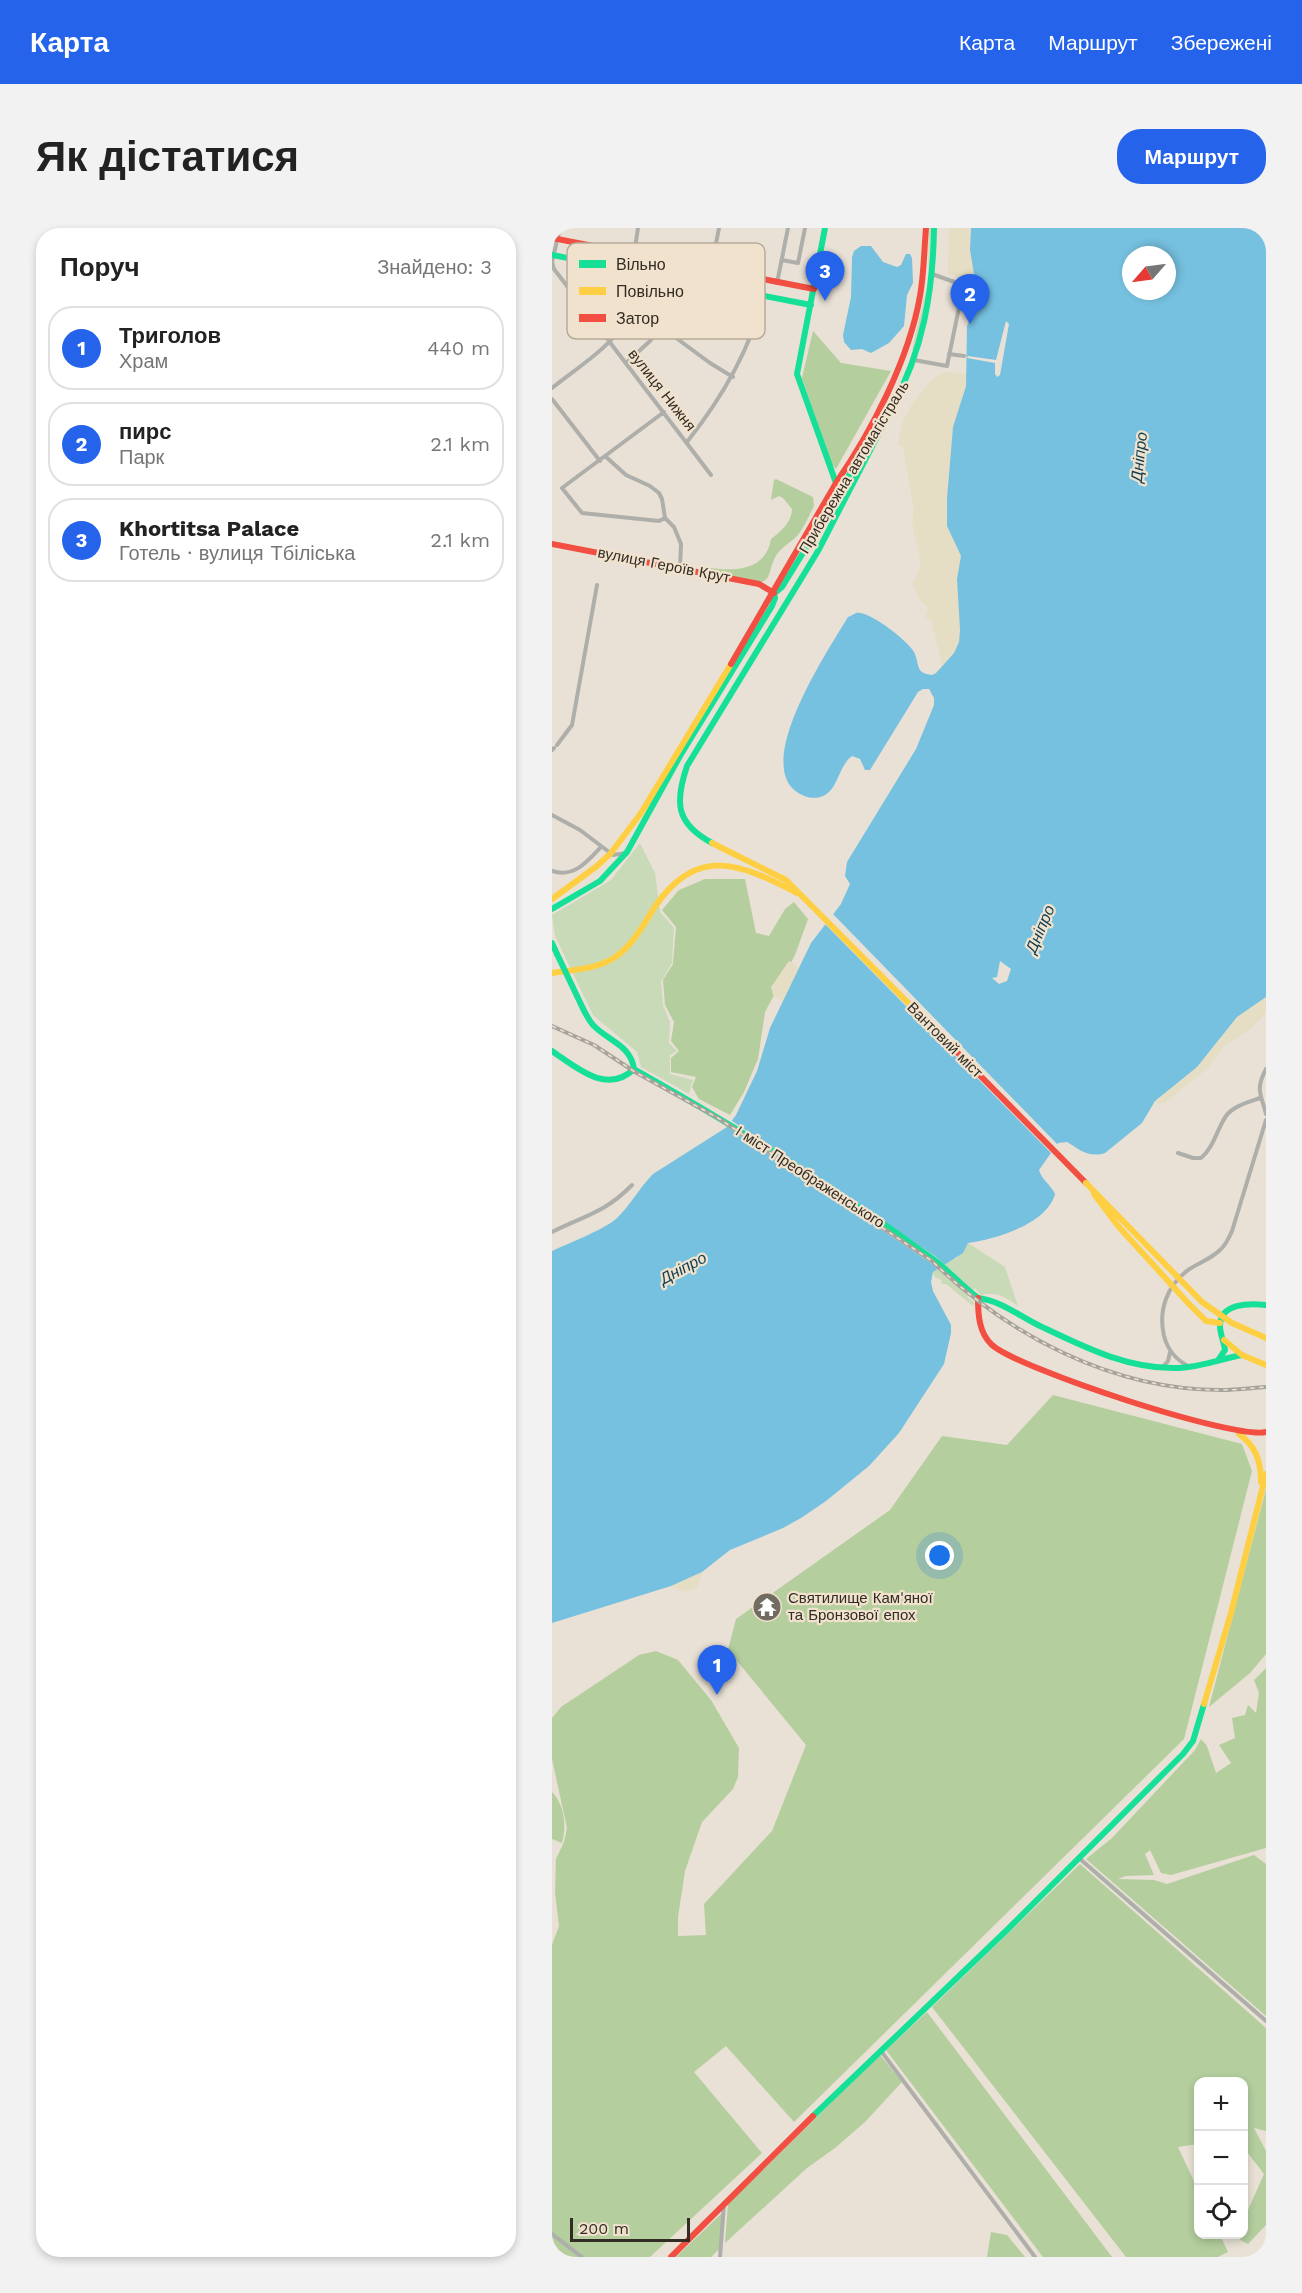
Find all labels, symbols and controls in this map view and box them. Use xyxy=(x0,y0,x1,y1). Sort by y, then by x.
text: Карта xyxy=(30,26,109,59)
text: Карта xyxy=(959,30,1015,55)
text: Маршрут xyxy=(1048,30,1138,55)
text: Збережені xyxy=(1171,30,1272,55)
button: Маршрут xyxy=(1117,129,1266,184)
text: Як дістатися xyxy=(36,132,299,181)
legend xyxy=(567,243,765,339)
north arrow xyxy=(1122,246,1176,300)
pin: 3 xyxy=(806,251,844,301)
text: Поруч xyxy=(60,252,140,282)
text: Знайдено: 3 xyxy=(377,255,492,279)
text: Вільно xyxy=(616,255,666,274)
pin: 2 xyxy=(950,274,990,324)
text: Повільно xyxy=(616,282,684,301)
text: Затор xyxy=(616,309,659,328)
text: Триголов xyxy=(119,323,221,348)
text: 1 xyxy=(77,336,86,360)
text: 440 m xyxy=(427,336,490,360)
street label: вулиця Нижня xyxy=(624,345,700,435)
text: Храм xyxy=(119,349,168,373)
street label: Прибережна автомагістраль xyxy=(795,377,913,557)
text: пирс xyxy=(119,419,172,444)
water label: Дніпро xyxy=(1127,431,1151,485)
text: 2 xyxy=(76,432,87,456)
text: 2.1 km xyxy=(430,432,490,456)
text: Парк xyxy=(119,445,164,469)
text: Khortitsa Palace xyxy=(119,516,299,541)
text: 3 xyxy=(76,528,87,552)
text: 2.1 km xyxy=(430,528,490,552)
text: Готель · вулиця Тбіліська xyxy=(119,541,355,565)
street label: вулиця Героїв Крут xyxy=(596,543,732,587)
water label: Дніпро xyxy=(1021,902,1059,958)
street label: Вантовий міст xyxy=(903,998,987,1082)
street label: I міст Преображенського xyxy=(732,1122,888,1232)
water label: Дніпро xyxy=(655,1248,710,1289)
your location xyxy=(925,1541,954,1570)
place label: Святилище Кам'яної та Бронзової епох xyxy=(788,1589,933,1624)
temple icon: Святилище Кам'яної та Бронзової епох xyxy=(751,1591,783,1623)
pin: 1 xyxy=(698,1646,736,1695)
map controls xyxy=(1194,2077,1248,2239)
button: + xyxy=(1194,2077,1248,2131)
button: − xyxy=(1194,2131,1248,2185)
button: locate xyxy=(1194,2185,1248,2239)
scale bar xyxy=(570,2215,690,2242)
text: 200 m xyxy=(579,2219,629,2238)

